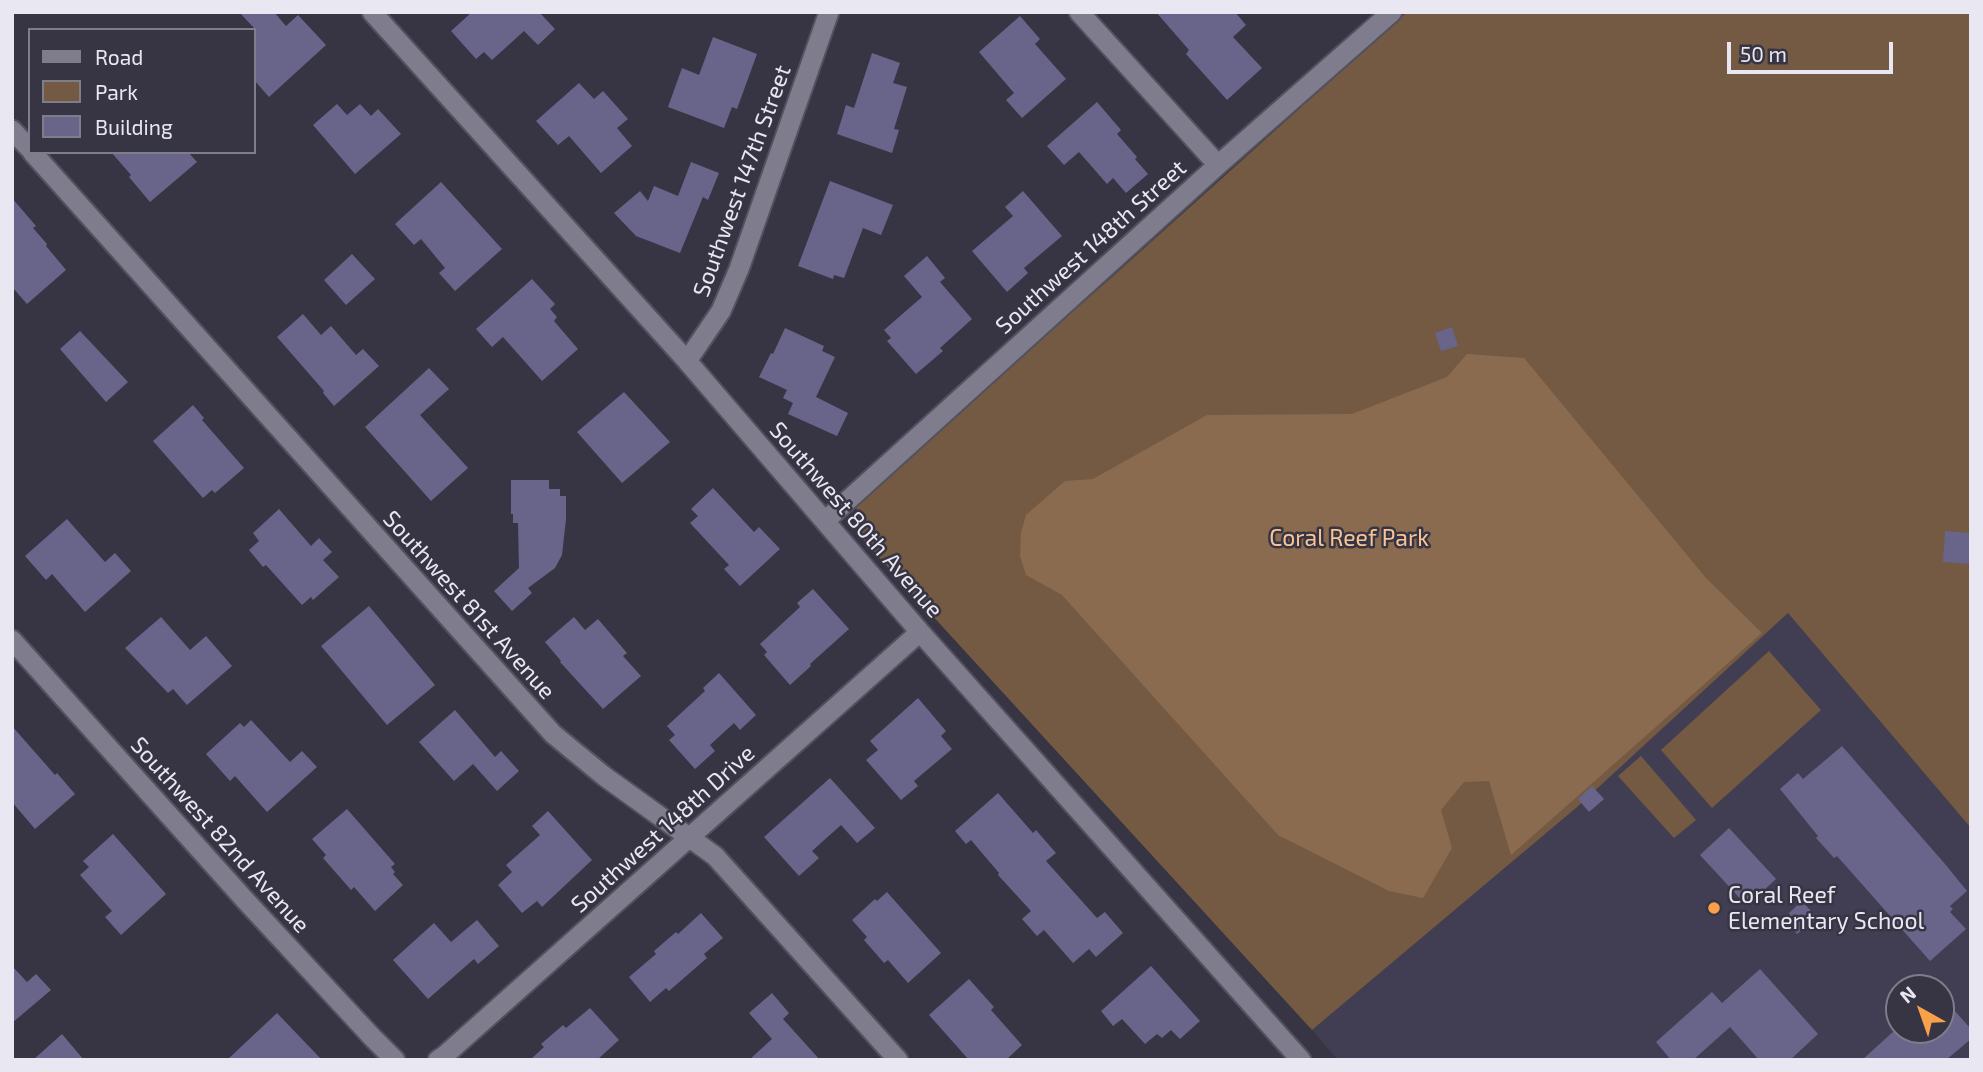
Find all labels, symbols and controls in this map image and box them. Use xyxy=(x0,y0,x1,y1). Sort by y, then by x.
legend xyxy=(28,28,256,154)
scale bar xyxy=(1731,28,1897,72)
text: 50 m xyxy=(1740,41,1787,66)
text: Road xyxy=(95,44,143,69)
street label: Southwest 147th Street xyxy=(687,62,797,300)
text: Park xyxy=(95,79,138,104)
text: Building xyxy=(95,114,173,139)
street label: Southwest 148th Street xyxy=(990,154,1192,340)
street label: Southwest 80th Avenue xyxy=(764,417,948,623)
street label: Southwest 81st Avenue xyxy=(377,505,561,705)
park label: Coral Reef Park xyxy=(1269,524,1429,552)
street label: Southwest 82nd Avenue xyxy=(125,732,315,938)
street label: Southwest 148th Drive xyxy=(566,739,760,919)
place label: Coral Reef Elementary School xyxy=(1728,881,1924,935)
marker: Coral Reef Elementary School xyxy=(1706,900,1722,916)
north arrow xyxy=(1885,974,1955,1044)
text: N xyxy=(1895,981,1920,1007)

